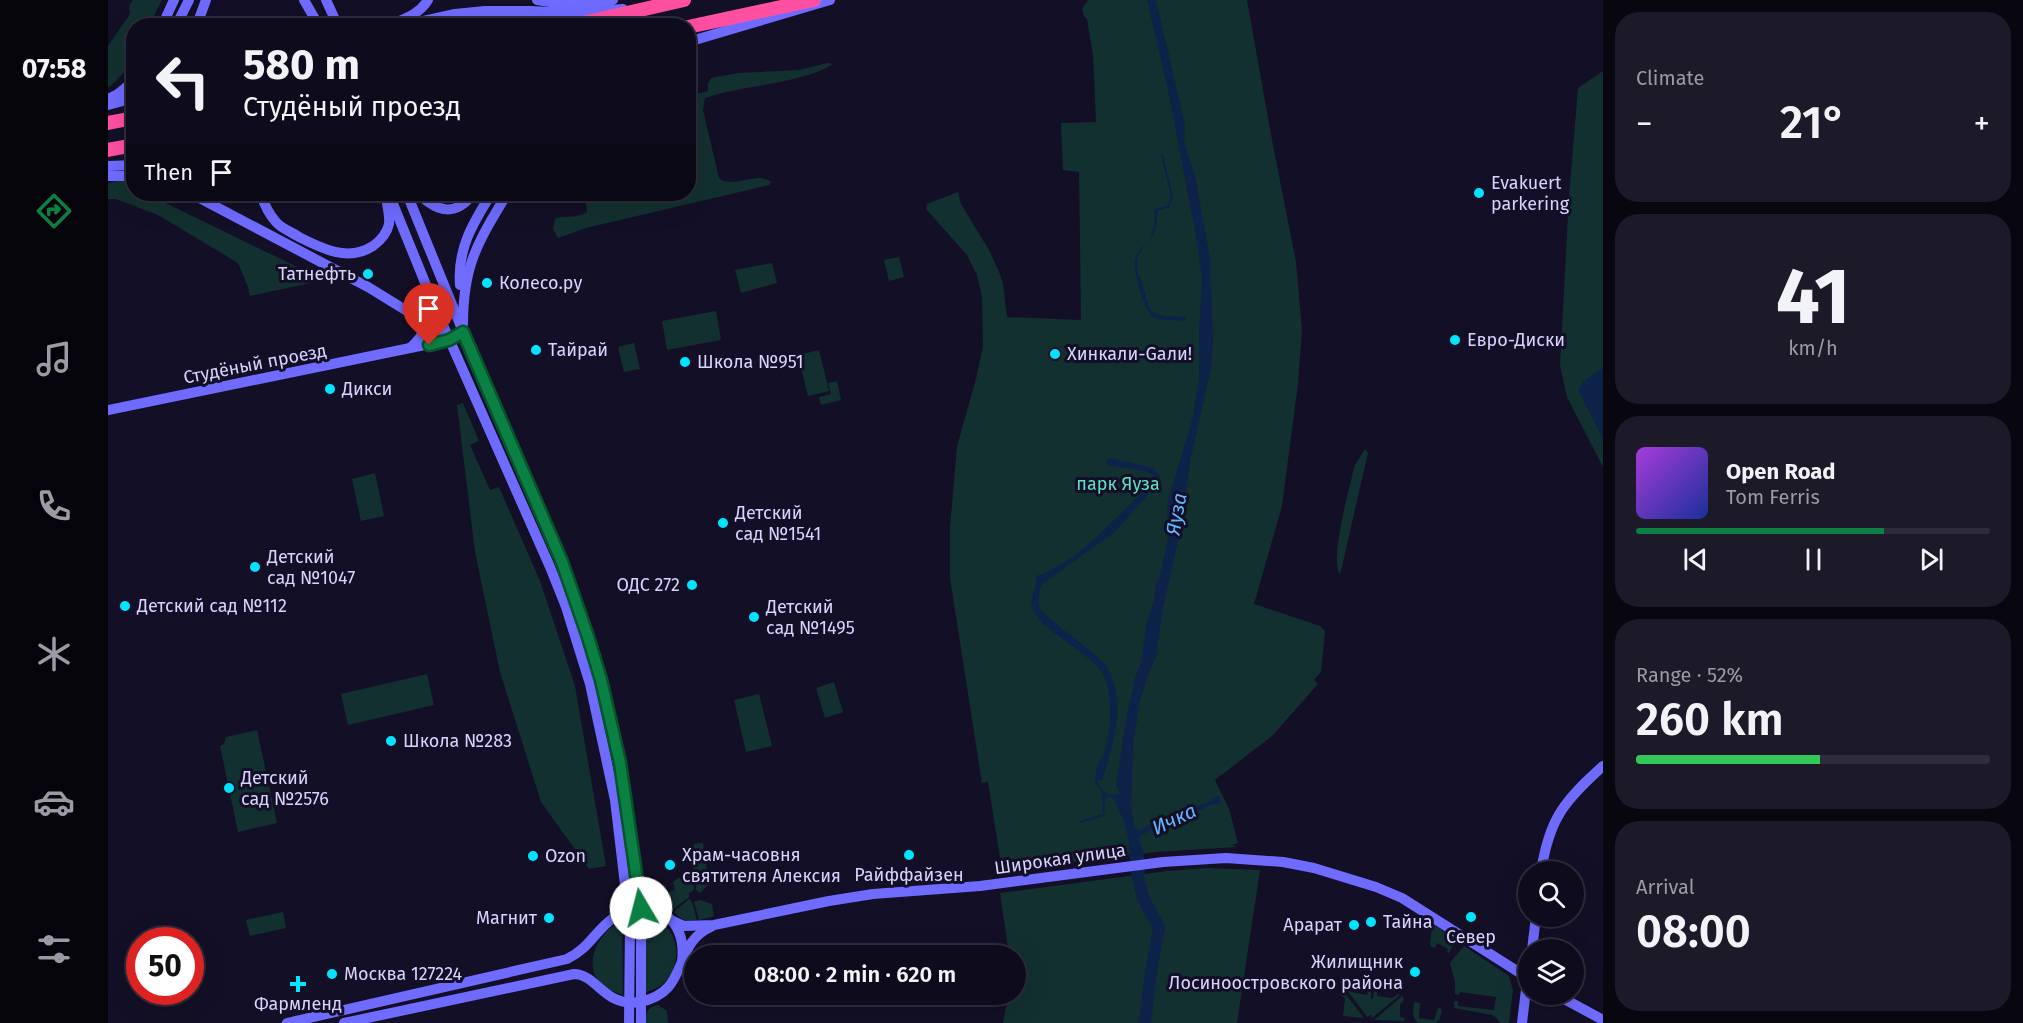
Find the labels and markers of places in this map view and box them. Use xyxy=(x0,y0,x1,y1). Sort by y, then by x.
place label: Evakuert parkering xyxy=(1491,172,1570,215)
marker: Evakuert parkering xyxy=(1472,186,1486,200)
place label: Татнефть xyxy=(278,263,356,285)
marker: Татнефть xyxy=(361,267,375,281)
place label: Колесо.ру xyxy=(499,272,582,294)
marker: Колесо.ру xyxy=(480,276,494,290)
pin xyxy=(403,283,454,345)
place label: Евро-Диски xyxy=(1467,329,1565,351)
marker: Евро-Диски xyxy=(1448,333,1462,347)
place label: Тайрай xyxy=(548,339,608,361)
marker: Тайрай xyxy=(529,343,543,357)
place label: Хинкали-Gали! xyxy=(1067,343,1192,365)
marker: Хинкали-Gали! xyxy=(1048,347,1062,361)
place label: Школа №951 xyxy=(697,351,804,373)
marker: Школа №951 xyxy=(678,355,692,369)
place label: Дикси xyxy=(341,378,392,400)
marker: Дикси xyxy=(323,382,337,396)
place label: Детский сад №1541 xyxy=(734,502,821,545)
marker: Детский сад №1541 xyxy=(716,516,730,530)
place label: Детский сад №1047 xyxy=(266,546,355,589)
marker: Детский сад №1047 xyxy=(248,560,262,574)
place label: ОДС 272 xyxy=(617,574,680,596)
marker: ОДС 272 xyxy=(685,578,699,592)
place label: Детский сад №112 xyxy=(136,595,287,617)
place label: Детский сад №1495 xyxy=(765,596,855,639)
marker: Детский сад №112 xyxy=(118,599,132,613)
marker: Детский сад №1495 xyxy=(747,610,761,624)
place label: Школа №283 xyxy=(403,730,512,752)
marker: Школа №283 xyxy=(384,734,398,748)
place label: Детский сад №2576 xyxy=(240,767,329,810)
marker: Детский сад №2576 xyxy=(222,781,236,795)
place label: Храм-часовня святителя Алексия xyxy=(682,844,841,887)
place label: Ozon xyxy=(545,845,586,867)
marker: Райффайзен xyxy=(902,848,916,862)
marker: Ozon xyxy=(526,849,540,863)
marker: Храм-часовня святителя Алексия xyxy=(663,858,677,872)
place label: Райффайзен xyxy=(854,864,964,886)
place label: Магнит xyxy=(476,907,538,929)
marker: Север xyxy=(1464,910,1478,924)
marker: Магнит xyxy=(542,911,556,925)
place label: Тайна xyxy=(1383,911,1432,933)
place label: Арарат xyxy=(1283,914,1343,936)
marker: Тайна xyxy=(1364,915,1378,929)
marker: Арарат xyxy=(1347,918,1361,932)
place label: Север xyxy=(1446,926,1496,948)
place label: Жилищник Лосиноостровского района xyxy=(1169,951,1404,994)
place label: Москва 127224 xyxy=(344,963,463,985)
marker: Жилищник Лосиноостровского района xyxy=(1408,965,1422,979)
marker: Москва 127224 xyxy=(325,967,339,981)
marker: Фармленд xyxy=(291,977,305,991)
place label: Фармленд xyxy=(254,993,342,1015)

